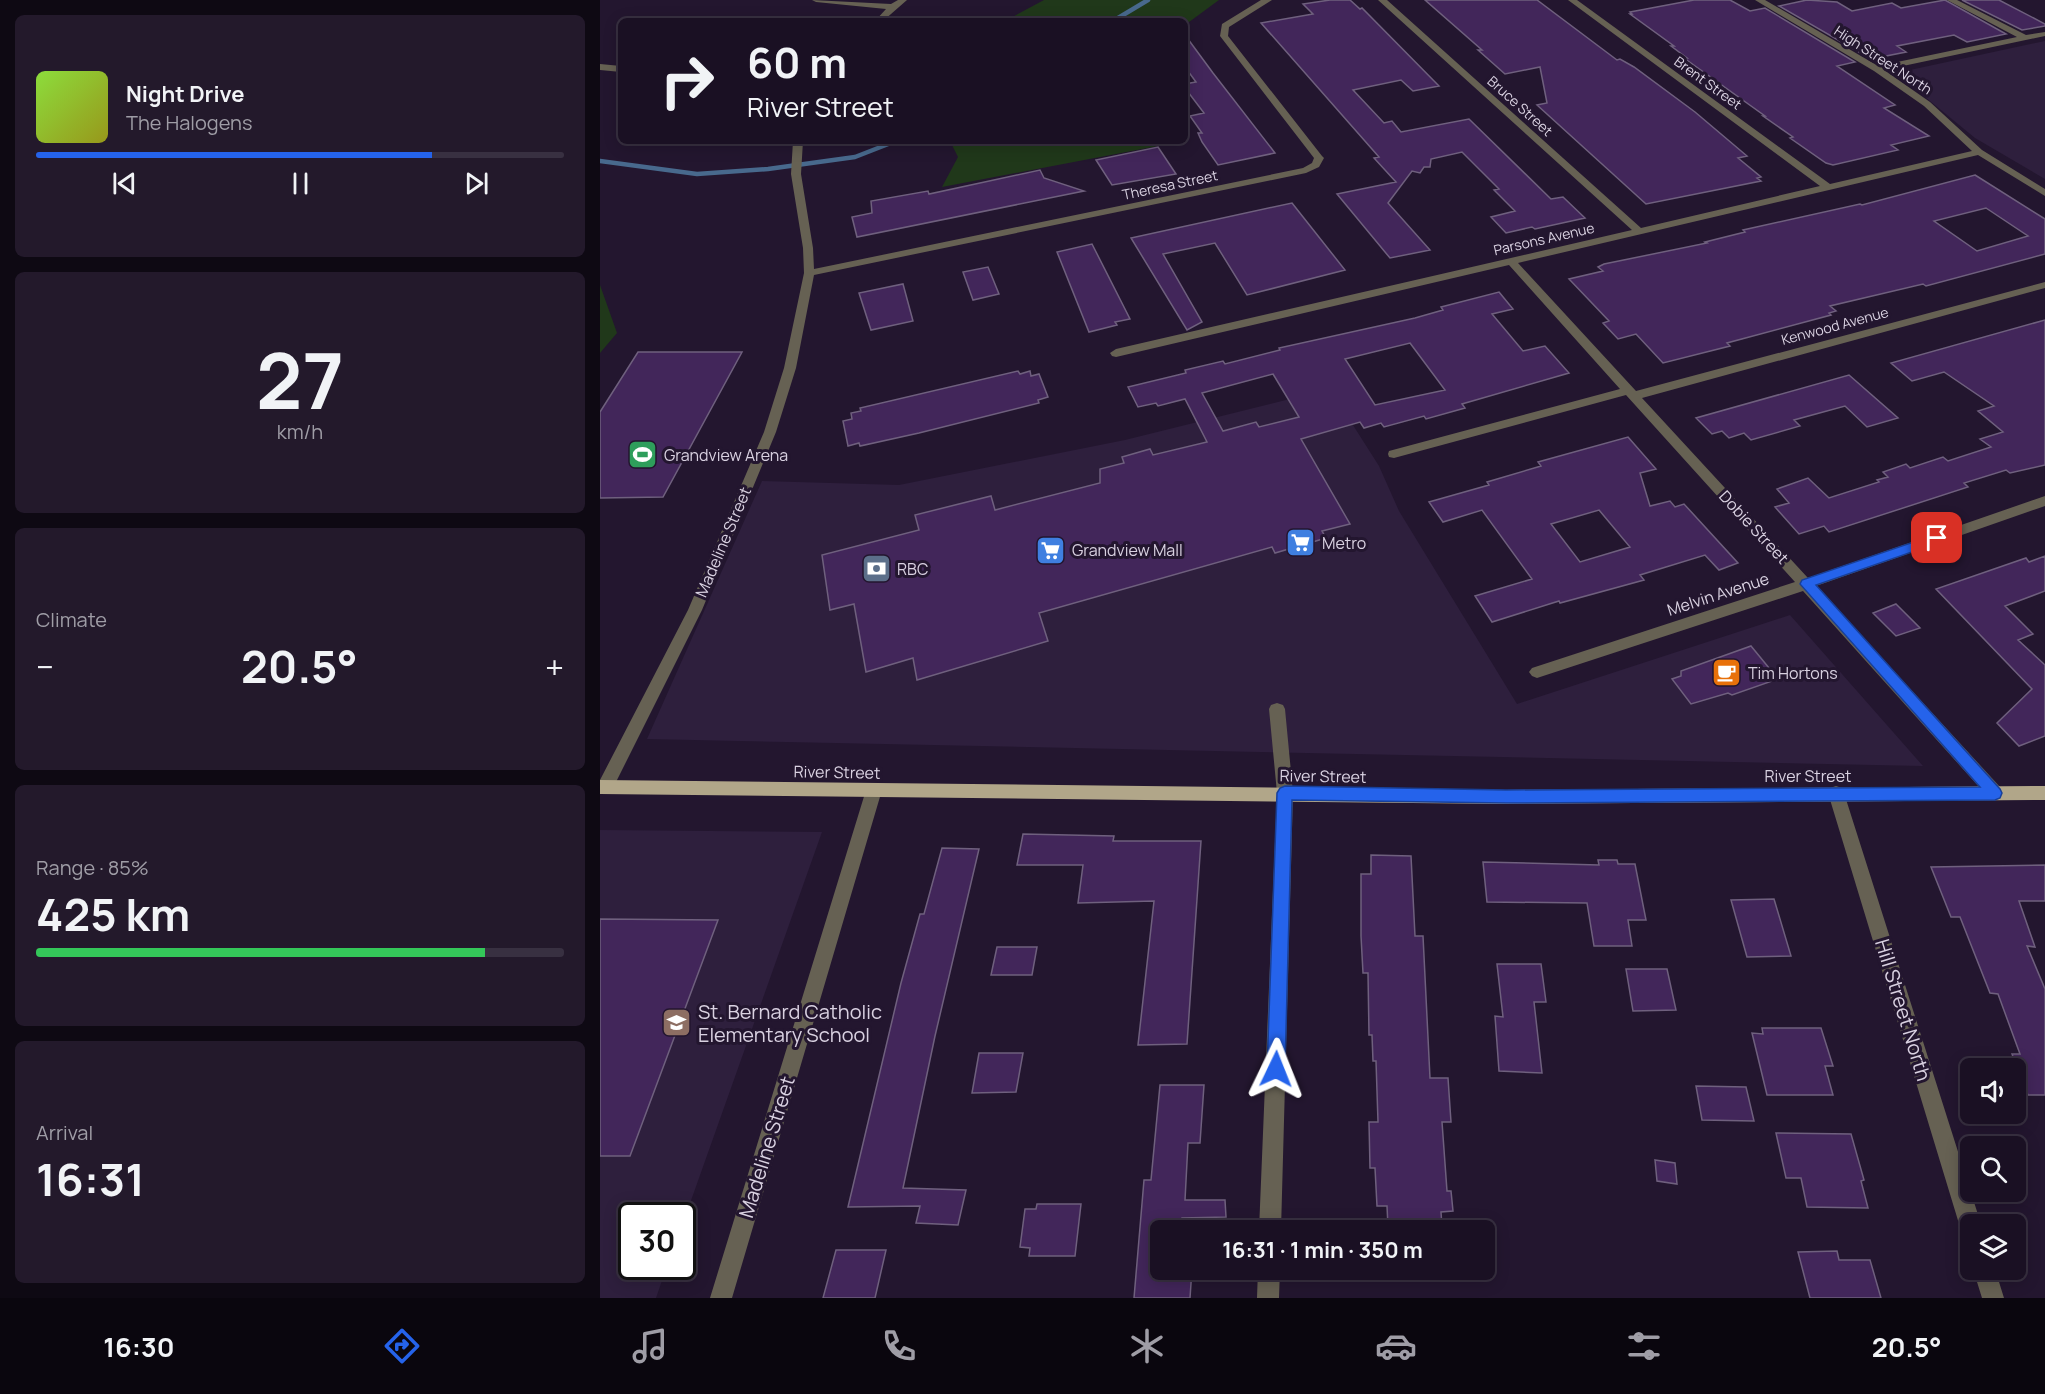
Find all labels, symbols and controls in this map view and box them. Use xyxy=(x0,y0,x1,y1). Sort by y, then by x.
street label: High Street North xyxy=(1831,21,1936,98)
text: 60 m xyxy=(747,33,847,91)
icon: right xyxy=(648,42,726,120)
street label: Brent Street xyxy=(1671,52,1746,114)
street label: Bruce Street xyxy=(1484,71,1557,140)
text: Night Drive xyxy=(126,79,245,109)
text: River Street xyxy=(747,88,894,125)
text: The Halogens xyxy=(126,109,252,136)
street label: Theresa Street xyxy=(1120,165,1220,204)
icon: previous xyxy=(108,167,141,200)
icon: pause xyxy=(284,167,317,200)
icon: next xyxy=(460,167,493,200)
street label: Parsons Avenue xyxy=(1492,218,1596,259)
street label: Kenwood Avenue xyxy=(1779,302,1891,349)
text: 27 xyxy=(256,326,344,432)
text: km/h xyxy=(277,418,323,445)
sports icon: Grandview Arena xyxy=(627,439,659,471)
place label: Grandview Arena xyxy=(664,444,788,466)
street label: Madeline Street xyxy=(690,484,756,600)
street label: Dobie Street xyxy=(1714,486,1794,568)
pin xyxy=(1911,512,1962,563)
icon: arrive xyxy=(1920,521,1953,554)
supermarket icon: Metro xyxy=(1285,527,1317,559)
place label: Metro xyxy=(1322,532,1366,554)
supermarket icon: Grandview Mall xyxy=(1035,534,1067,566)
place label: Grandview Mall xyxy=(1072,539,1183,561)
bank icon: RBC xyxy=(860,553,892,585)
place label: RBC xyxy=(897,558,928,580)
street label: Melvin Avenue xyxy=(1664,567,1772,621)
text: Climate xyxy=(36,606,107,633)
text: 20.5° xyxy=(241,635,358,697)
text: − xyxy=(36,644,54,689)
text: + xyxy=(545,644,564,689)
cafe icon: Tim Hortons xyxy=(1711,657,1743,689)
place label: Tim Hortons xyxy=(1748,662,1838,684)
street label: River Street xyxy=(793,760,881,784)
street label: River Street xyxy=(1279,764,1367,788)
street label: River Street xyxy=(1765,765,1851,787)
text: Range · 85% xyxy=(36,854,149,881)
text: 425 km xyxy=(36,883,190,945)
street label: Hill Street North xyxy=(1869,936,1938,1084)
place label: St. Bernard Catholic Elementary School xyxy=(698,998,882,1048)
school or university icon: St. Bernard Catholic Elementary School xyxy=(661,1007,693,1039)
position arrow xyxy=(1244,1037,1308,1101)
map controls xyxy=(1960,1058,2026,1280)
button: sound xyxy=(1960,1058,2026,1124)
street label: Madeline Street xyxy=(732,1073,801,1221)
text: Arrival xyxy=(36,1119,93,1146)
button: search xyxy=(1960,1136,2026,1202)
text: 16:31 xyxy=(36,1148,145,1210)
speed limit sign: 30 xyxy=(618,1202,696,1280)
button: layers xyxy=(1960,1214,2026,1280)
text: 16:31 · 1 min · 350 m xyxy=(1222,1235,1423,1265)
icon: directions xyxy=(381,1325,423,1367)
icon: music xyxy=(629,1325,671,1367)
icon: phone xyxy=(878,1325,920,1367)
icon: climate xyxy=(1126,1325,1168,1367)
icon: car xyxy=(1375,1325,1417,1367)
icon: filters xyxy=(1623,1325,1665,1367)
text: 16:30 xyxy=(103,1328,175,1365)
text: 20.5° xyxy=(1872,1328,1942,1365)

